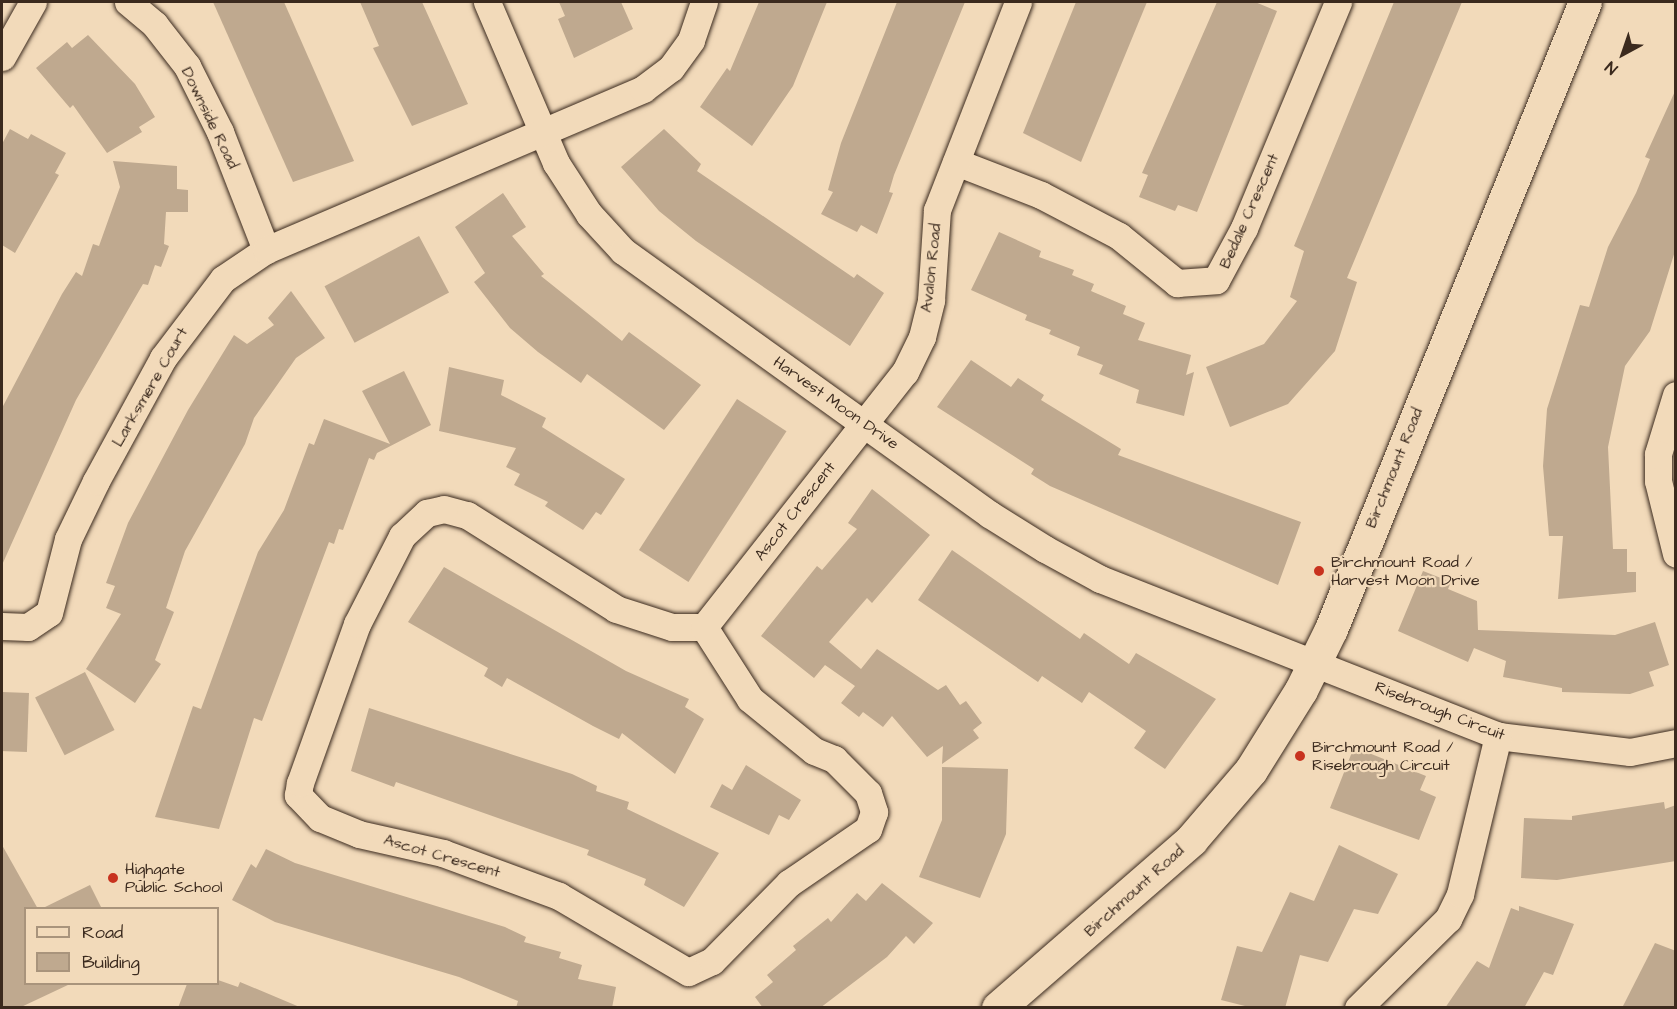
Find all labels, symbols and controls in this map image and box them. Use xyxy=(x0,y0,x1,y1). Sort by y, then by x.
north arrow xyxy=(1593,24,1653,84)
text: N xyxy=(1601,56,1622,79)
street label: Downside Road xyxy=(177,64,243,172)
street label: Bedale Crescent xyxy=(1215,150,1283,272)
street label: Avalon Road xyxy=(917,223,945,313)
street label: Larksmere Court xyxy=(108,324,192,450)
street label: Harvest Moon Drive xyxy=(770,352,902,454)
street label: Birchmount Road xyxy=(1361,405,1427,531)
street label: Ascot Crescent xyxy=(750,458,840,564)
place label: Birchmount Road / Harvest Moon Drive xyxy=(1331,552,1480,590)
marker: Birchmount Road / Harvest Moon Drive xyxy=(1312,564,1326,578)
street label: Risebrough Circuit xyxy=(1372,677,1508,745)
place label: Birchmount Road / Risebrough Circuit xyxy=(1312,737,1454,775)
marker: Birchmount Road / Risebrough Circuit xyxy=(1293,749,1307,763)
street label: Ascot Crescent xyxy=(381,830,503,882)
street label: Birchmount Road xyxy=(1080,841,1188,941)
place label: Highgate Public School xyxy=(125,859,223,897)
marker: Highgate Public School xyxy=(106,871,120,885)
legend xyxy=(24,907,219,985)
text: Road xyxy=(82,920,123,945)
text: Building xyxy=(82,950,140,975)

